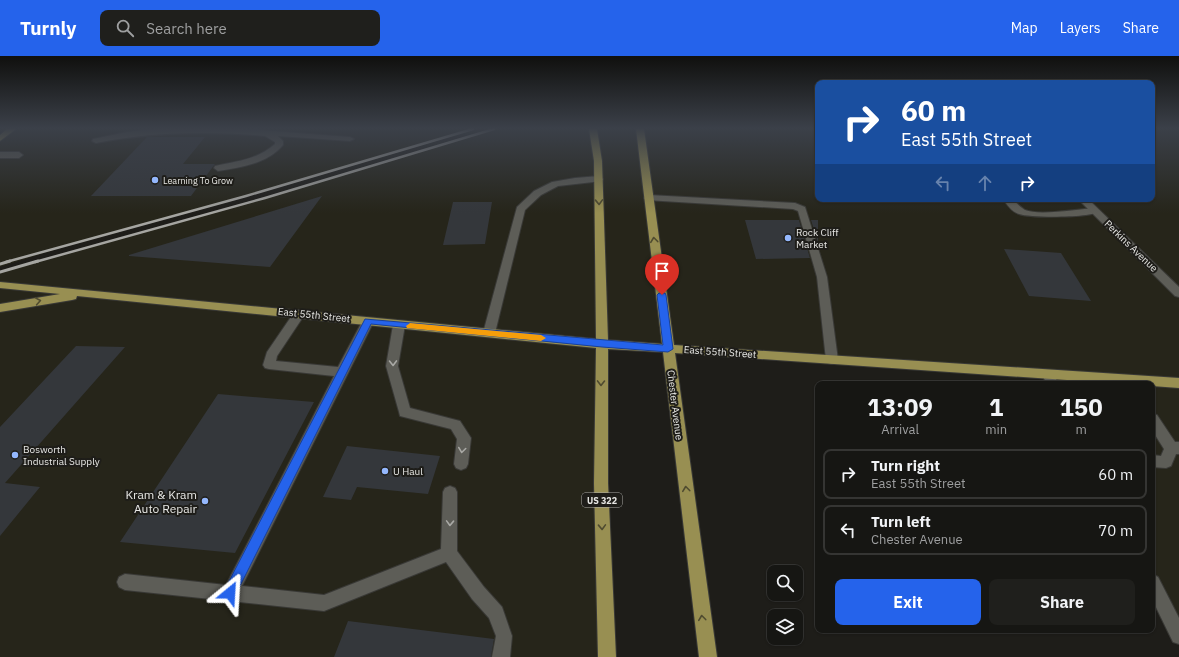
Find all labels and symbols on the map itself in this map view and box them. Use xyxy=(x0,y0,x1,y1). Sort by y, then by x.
marker: Learning To Grow xyxy=(150,175,160,185)
place label: Learning To Grow xyxy=(163,175,233,186)
one-way arrow xyxy=(595,199,603,205)
street label: Perkins Avenue xyxy=(1102,217,1161,275)
place label: Rock Cliff Market xyxy=(796,226,839,251)
marker: Rock Cliff Market xyxy=(783,233,793,243)
one-way arrow xyxy=(650,237,659,243)
pin xyxy=(645,254,679,295)
one-way arrow xyxy=(35,297,42,306)
street label: East 55th Street xyxy=(277,305,351,325)
street label: East 55th Street xyxy=(683,343,757,361)
one-way arrow xyxy=(389,360,397,366)
street label: Chester Avenue xyxy=(664,369,686,441)
one-way arrow xyxy=(597,380,605,386)
place label: Bosworth Industrial Supply xyxy=(23,443,100,468)
one-way arrow xyxy=(458,447,467,453)
marker: Bosworth Industrial Supply xyxy=(10,450,20,460)
place label: U Haul xyxy=(393,465,423,478)
marker: U Haul xyxy=(380,466,390,476)
one-way arrow xyxy=(682,486,691,492)
place label: Kram & Kram Auto Repair xyxy=(126,487,198,516)
road number: US 322 xyxy=(582,493,622,507)
marker: Kram & Kram Auto Repair xyxy=(200,496,210,506)
one-way arrow xyxy=(445,520,454,526)
one-way arrow xyxy=(598,524,607,530)
position arrow xyxy=(209,572,251,614)
one-way arrow xyxy=(698,615,707,621)

